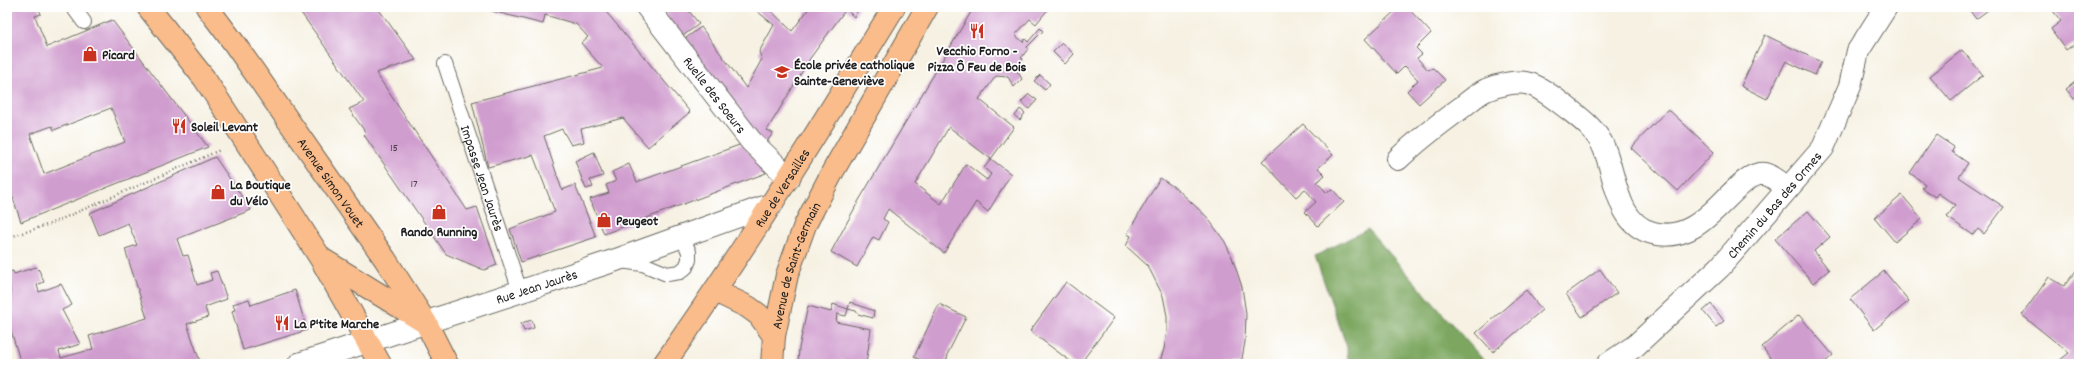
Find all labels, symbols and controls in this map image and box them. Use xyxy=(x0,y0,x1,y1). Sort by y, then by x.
restaurant icon: Vecchio Forno - Pizza Ô Feu de Bois xyxy=(968,22,986,40)
place label: Vecchio Forno - Pizza Ô Feu de Bois xyxy=(927,42,1027,78)
shop icon: Picard xyxy=(81,45,99,63)
place label: Picard xyxy=(102,46,135,66)
street label: Ruelle des Soeurs xyxy=(677,53,750,139)
place label: École privée catholique Sainte-Geneviève xyxy=(794,56,915,92)
school or university icon: École privée catholique Sainte-Geneviève xyxy=(773,63,791,81)
restaurant icon: Soleil Levant xyxy=(170,117,188,135)
place label: Soleil Levant xyxy=(191,118,259,138)
street label: Impasse Jean Jaurès xyxy=(454,123,508,234)
street label: Avenue Simon Vouet xyxy=(291,134,368,233)
house number: 15 xyxy=(390,140,398,157)
street label: Rue de Versailles xyxy=(751,145,816,232)
street label: Chemin du Bas des Ormes xyxy=(1723,148,1828,264)
place label: La Boutique du Vélo xyxy=(230,176,291,212)
house number: 17 xyxy=(410,176,418,193)
shop icon: La Boutique du Vélo xyxy=(209,183,227,201)
street label: Avenue de Saint-Germain xyxy=(768,199,827,331)
shop icon: Rando Running xyxy=(430,203,448,221)
shop icon: Peugeot xyxy=(595,211,613,229)
place label: Peugeot xyxy=(616,212,659,232)
place label: Rando Running xyxy=(401,223,477,243)
street label: Rue Jean Jaurès xyxy=(494,265,581,311)
restaurant icon: La P'tite Marche xyxy=(273,314,291,332)
place label: La P'tite Marche xyxy=(294,315,379,335)

